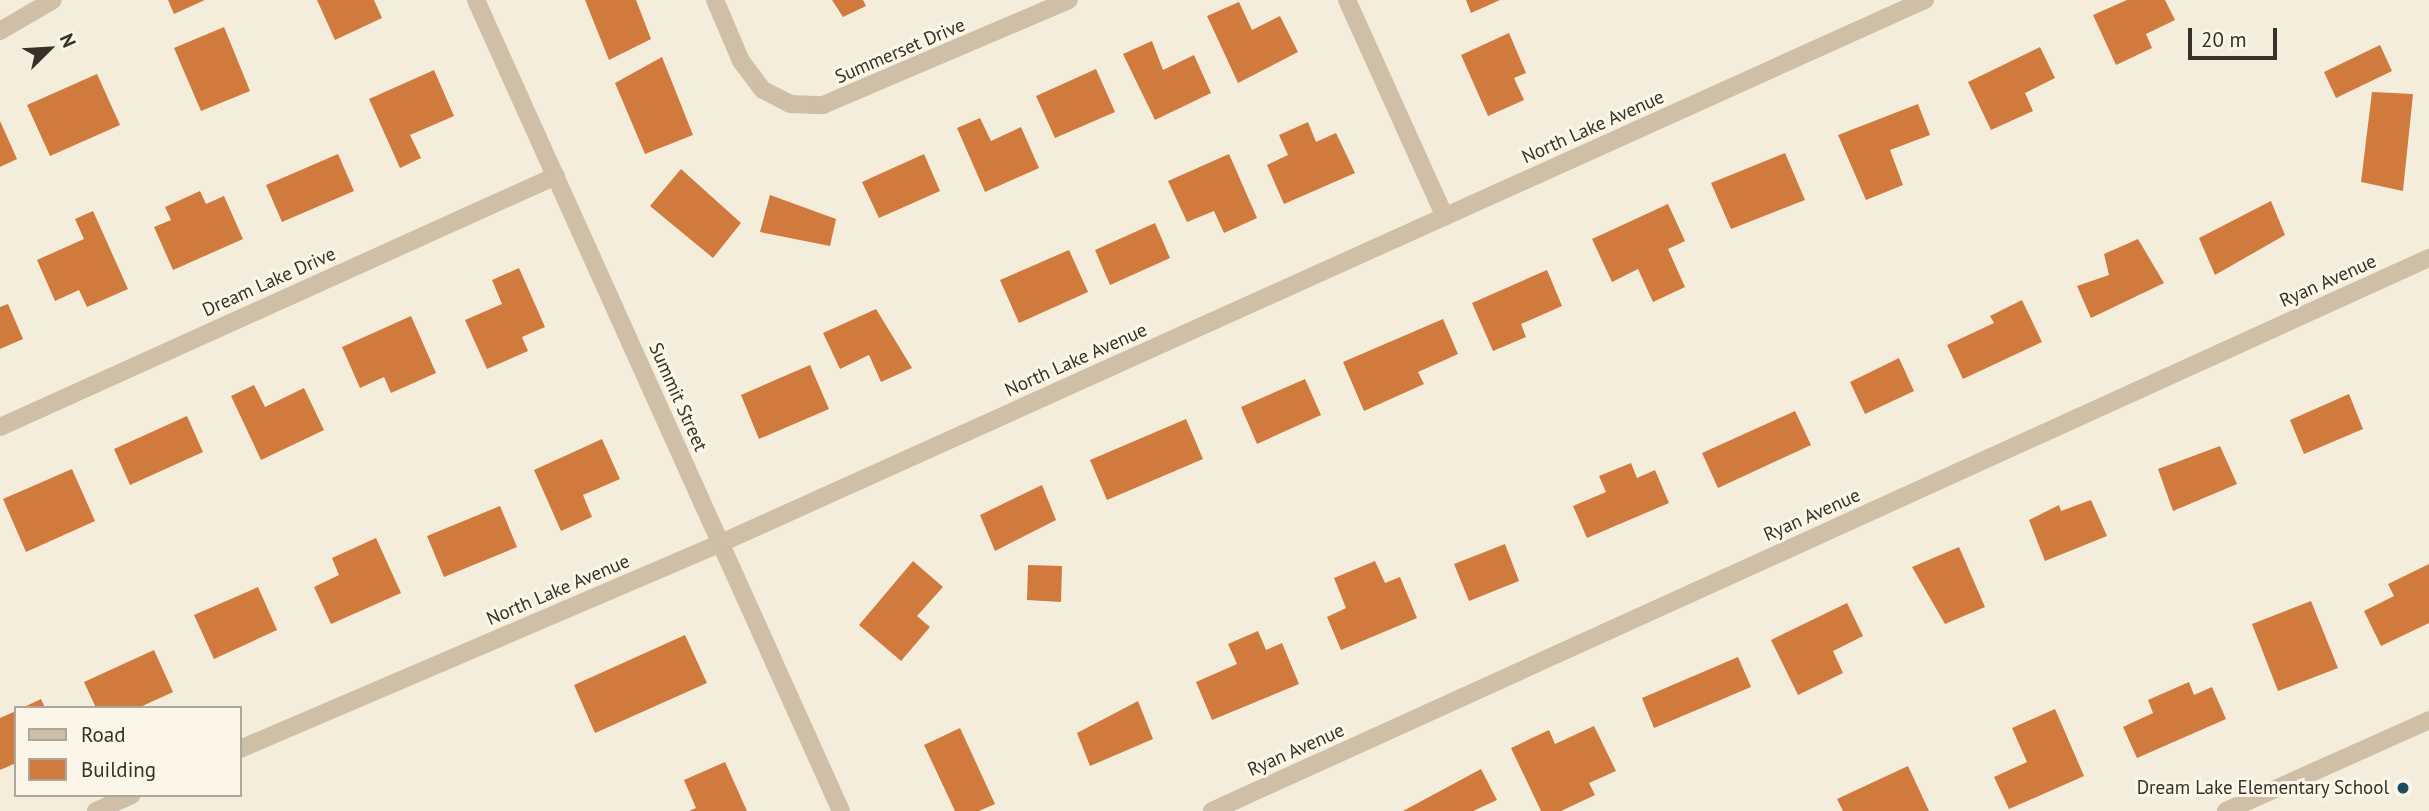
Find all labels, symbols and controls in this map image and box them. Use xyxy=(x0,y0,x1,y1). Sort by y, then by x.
street label: Summerset Drive xyxy=(832,13,968,89)
north arrow xyxy=(14,14,84,84)
scale bar xyxy=(2191,14,2280,58)
text: 20 m xyxy=(2201,26,2247,53)
text: N xyxy=(55,30,82,51)
street label: North Lake Avenue xyxy=(1518,85,1668,169)
street label: Dream Lake Drive xyxy=(199,242,339,322)
street label: Ryan Avenue xyxy=(2276,249,2380,313)
street label: North Lake Avenue xyxy=(1001,318,1151,402)
street label: Summit Street xyxy=(644,339,712,455)
street label: Ryan Avenue xyxy=(1760,483,1864,547)
street label: North Lake Avenue xyxy=(483,549,633,631)
legend xyxy=(14,706,242,797)
street label: Ryan Avenue xyxy=(1244,718,1348,782)
text: Road xyxy=(81,721,125,748)
text: Building xyxy=(81,756,156,783)
place label: Dream Lake Elementary School xyxy=(2136,777,2389,799)
marker: Dream Lake Elementary School xyxy=(2395,780,2411,796)

